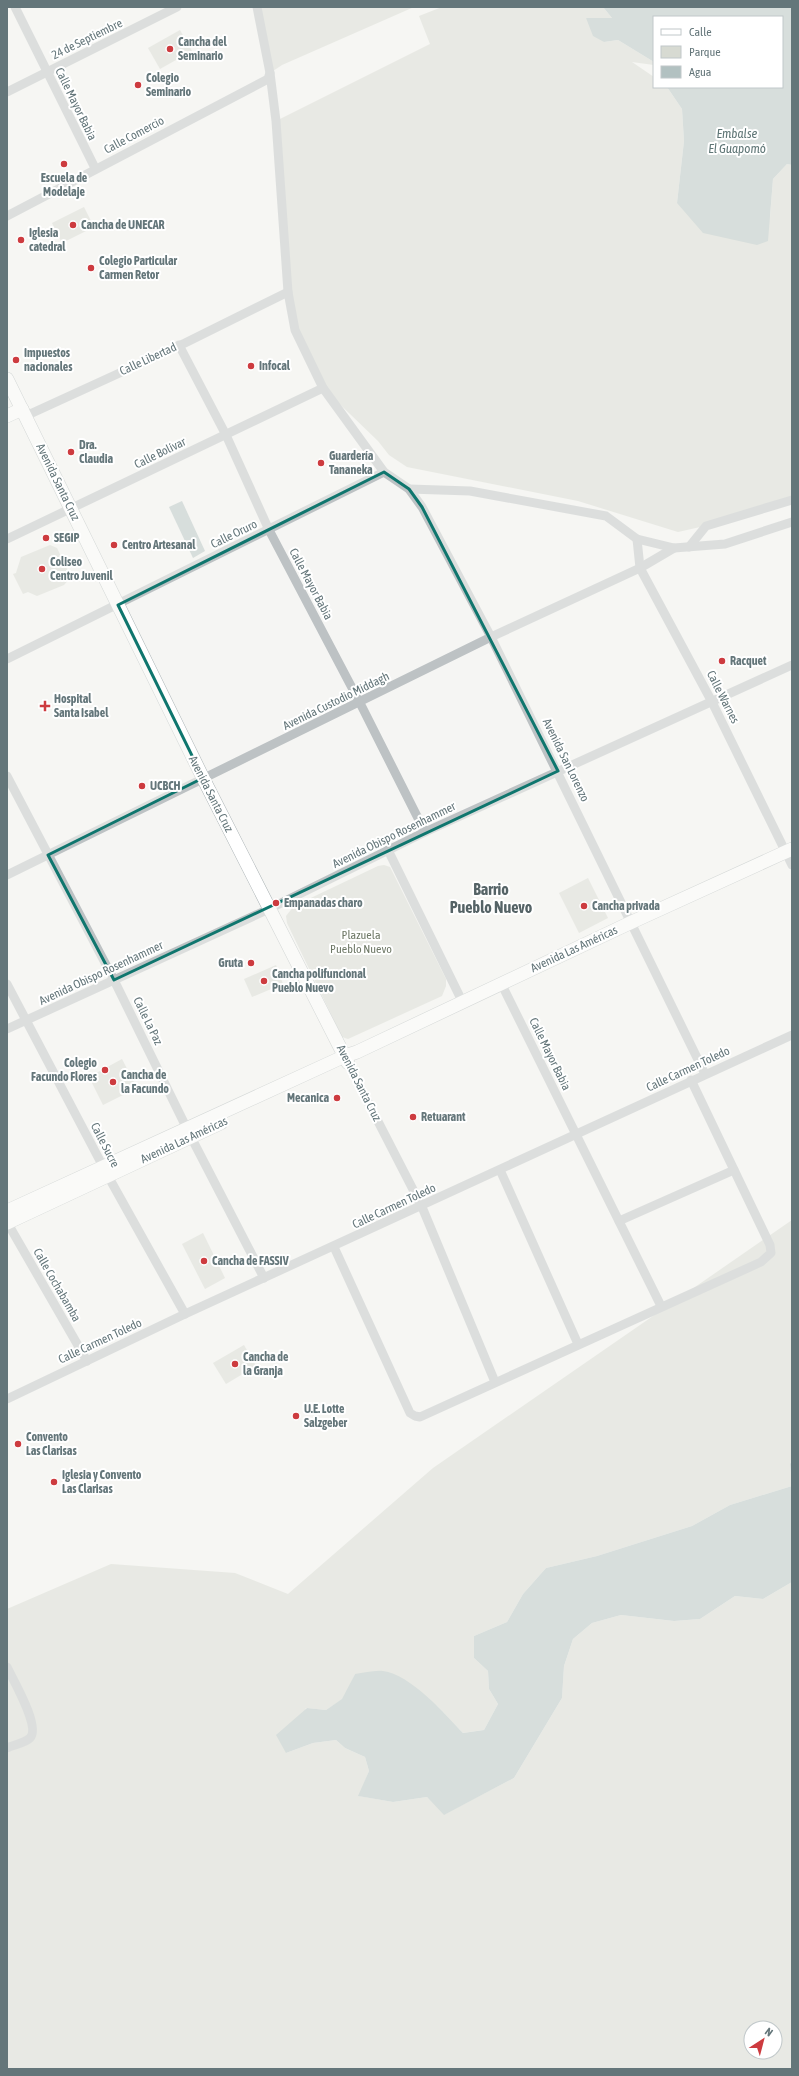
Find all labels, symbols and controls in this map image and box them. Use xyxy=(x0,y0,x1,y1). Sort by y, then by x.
street label: 24 de Septiembre xyxy=(49,16,125,62)
legend xyxy=(653,16,783,88)
text: Calle xyxy=(689,25,712,39)
place label: Cancha del Seminario xyxy=(178,35,227,63)
marker: Cancha del Seminario xyxy=(165,44,175,54)
text: Parque xyxy=(689,45,721,59)
street label: Calle Mayor Babia xyxy=(52,65,100,143)
text: Agua xyxy=(689,65,711,79)
place label: Colegio Seminario xyxy=(146,71,192,99)
marker: Colegio Seminario xyxy=(133,80,143,90)
street label: Calle Comercio xyxy=(102,113,167,157)
water label: Embalse El Guapomó xyxy=(708,126,766,156)
marker: Escuela de Modelaje xyxy=(59,159,69,169)
place label: Escuela de Modelaje xyxy=(41,171,88,199)
place label: Cancha de UNECAR xyxy=(81,218,165,232)
marker: Cancha de UNECAR xyxy=(68,220,78,230)
place label: Iglesia catedral xyxy=(29,226,66,254)
marker: Iglesia catedral xyxy=(16,235,26,245)
place label: Colegio Particular Carmen Retor xyxy=(99,254,178,282)
marker: Colegio Particular Carmen Retor xyxy=(86,263,96,273)
street label: Calle Libertad xyxy=(117,340,179,378)
place label: Impuestos nacionales xyxy=(24,346,73,374)
marker: Impuestos nacionales xyxy=(11,355,21,365)
place label: Infocal xyxy=(259,359,291,373)
marker: Infocal xyxy=(246,361,256,371)
street label: Calle Bolívar xyxy=(132,434,188,471)
place label: Dra. Claudia xyxy=(79,438,113,466)
street label: Avenida Santa Cruz xyxy=(33,441,83,523)
marker: Dra. Claudia xyxy=(66,447,76,457)
place label: Guardería Tananeka xyxy=(329,449,374,477)
marker: Guardería Tananeka xyxy=(316,458,326,468)
street label: Calle Oruro xyxy=(209,517,260,551)
place label: SEGIP xyxy=(54,531,80,545)
marker: SEGIP xyxy=(41,533,51,543)
place label: Centro Artesanal xyxy=(122,538,196,552)
marker: Centro Artesanal xyxy=(109,540,119,550)
street label: Calle Mayor Babia xyxy=(286,546,336,622)
place label: Coliseo Centro Juvenil xyxy=(50,555,113,583)
marker: Coliseo Centro Juvenil xyxy=(37,564,47,574)
place label: Racquet xyxy=(730,654,767,668)
marker: Racquet xyxy=(717,656,727,666)
street label: Calle Warnes xyxy=(704,668,742,726)
street label: Avenida Custodio Middagh xyxy=(281,669,391,733)
place label: Hospital Santa Isabel xyxy=(54,692,109,720)
marker: Hospital Santa Isabel xyxy=(39,700,51,712)
street label: Avenida San Lorenzo xyxy=(540,716,592,804)
street label: Avenida Santa Cruz xyxy=(186,753,237,835)
place label: UCBCH xyxy=(150,779,181,793)
marker: UCBCH xyxy=(137,781,147,791)
street label: Avenida Obispo Rosenhammer xyxy=(330,799,458,871)
district label: Barrio Pueblo Nuevo xyxy=(450,880,533,916)
place label: Empanadas charo xyxy=(284,896,363,910)
marker: Empanadas charo xyxy=(271,898,281,908)
place label: Cancha privada xyxy=(592,899,660,913)
marker: Cancha privada xyxy=(579,901,589,911)
street label: Avenida Las Américas xyxy=(528,923,620,975)
park label: Plazuela Pueblo Nuevo xyxy=(330,928,392,956)
street label: Avenida Obispo Rosenhammer xyxy=(37,938,166,1008)
place label: Gruta xyxy=(218,956,243,970)
marker: Gruta xyxy=(246,958,256,968)
place label: Cancha polifuncional Pueblo Nuevo xyxy=(272,967,367,995)
marker: Cancha polifuncional Pueblo Nuevo xyxy=(259,976,269,986)
street label: Calle La Paz xyxy=(130,995,166,1048)
street label: Calle Mayor Babia xyxy=(526,1015,574,1093)
street label: Avenida Santa Cruz xyxy=(334,1042,385,1124)
street label: Calle Carmen Toledo xyxy=(644,1043,732,1094)
place label: Colegio Facundo Flores xyxy=(31,1056,98,1084)
marker: Colegio Facundo Flores xyxy=(100,1065,110,1075)
place label: Cancha de la Facundo xyxy=(121,1068,169,1096)
marker: Cancha de la Facundo xyxy=(108,1077,118,1087)
place label: Mecanica xyxy=(287,1091,329,1105)
marker: Mecanica xyxy=(332,1093,342,1103)
place label: Retuarant xyxy=(421,1110,466,1124)
marker: Retuarant xyxy=(408,1112,418,1122)
street label: Avenida Las Américas xyxy=(138,1114,230,1166)
street label: Calle Sucre xyxy=(88,1120,122,1170)
street label: Calle Carmen Toledo xyxy=(350,1180,438,1231)
street label: Calle Cochabamba xyxy=(30,1246,84,1324)
place label: Cancha de FASSIV xyxy=(212,1254,289,1268)
marker: Cancha de FASSIV xyxy=(199,1256,209,1266)
street label: Calle Carmen Toledo xyxy=(56,1315,144,1366)
place label: Cancha de la Granja xyxy=(243,1350,289,1378)
marker: Cancha de la Granja xyxy=(230,1359,240,1369)
place label: U.E. Lotte Salzgeber xyxy=(304,1402,348,1430)
marker: U.E. Lotte Salzgeber xyxy=(291,1411,301,1421)
place label: Convento Las Clarisas xyxy=(26,1430,77,1458)
marker: Convento Las Clarisas xyxy=(13,1439,23,1449)
place label: Iglesia y Convento Las Clarisas xyxy=(62,1468,142,1496)
marker: Iglesia y Convento Las Clarisas xyxy=(49,1477,59,1487)
north arrow xyxy=(743,2020,783,2060)
text: N xyxy=(763,2025,775,2039)

